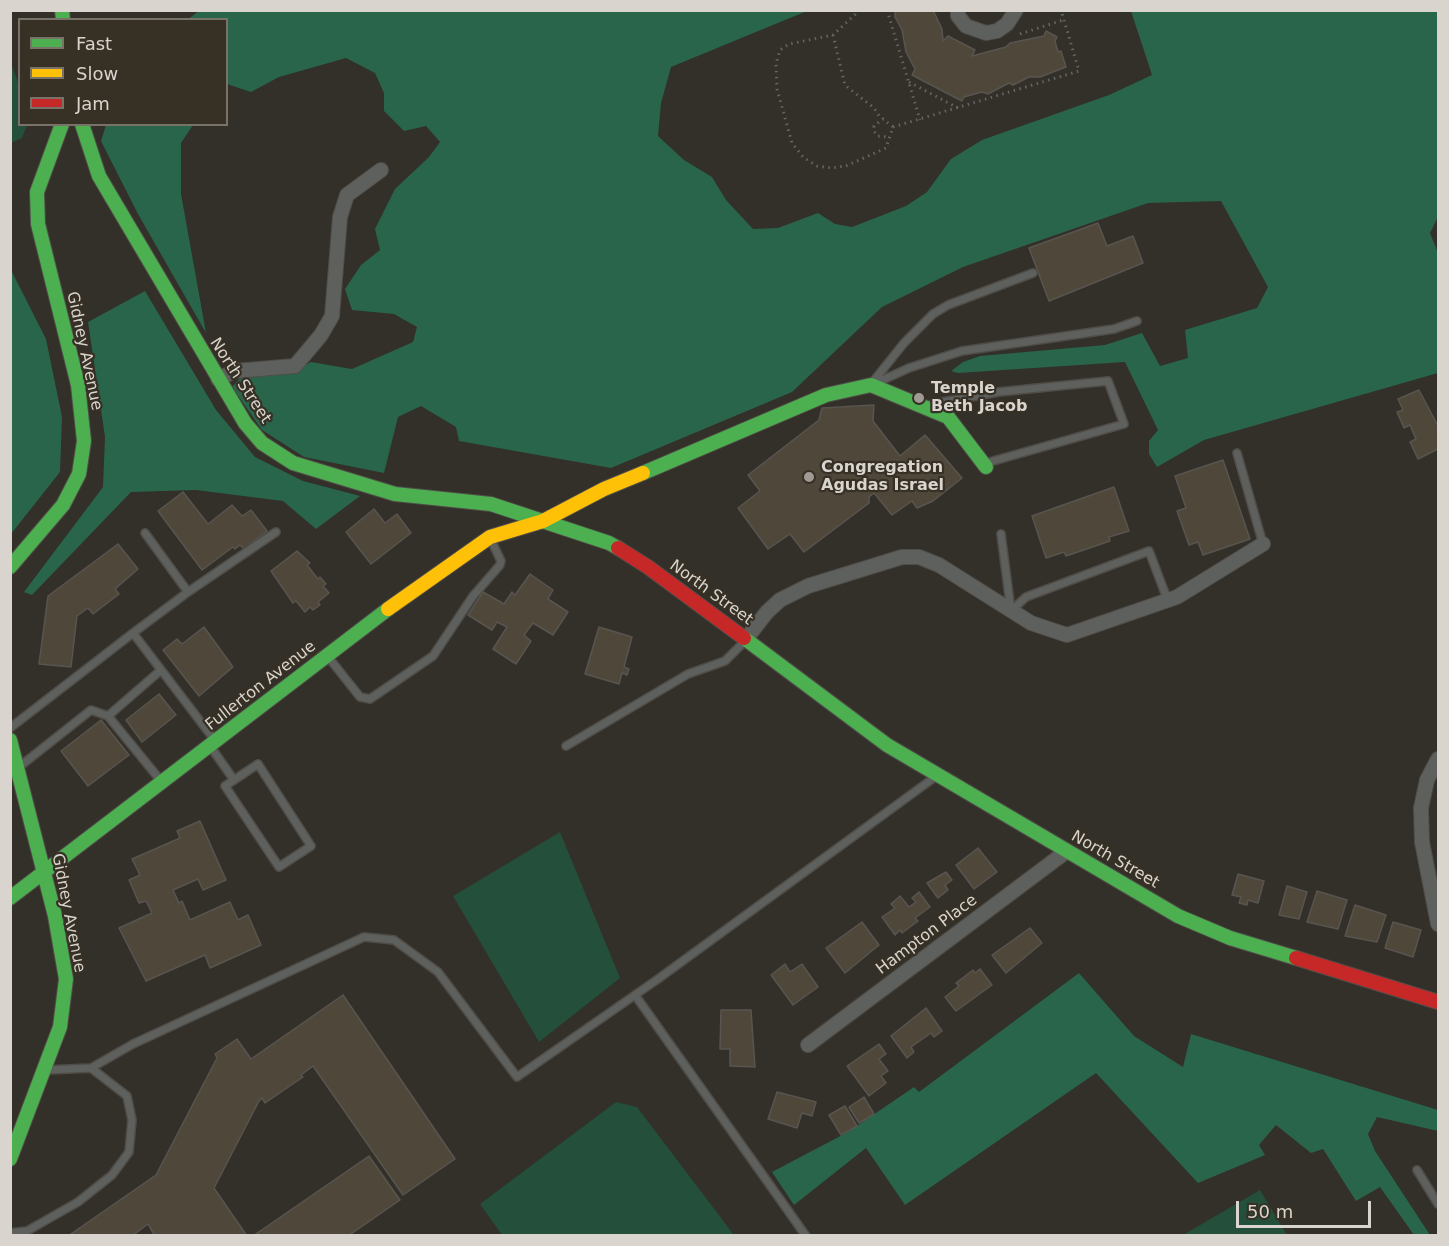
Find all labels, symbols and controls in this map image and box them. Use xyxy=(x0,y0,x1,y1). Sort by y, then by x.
legend xyxy=(18,18,228,126)
text: Fast xyxy=(76,33,112,54)
text: Slow xyxy=(76,63,118,84)
text: Jam xyxy=(76,93,110,114)
street label: Gidney Avenue xyxy=(62,290,106,412)
street label: North Street xyxy=(205,334,275,428)
place label: Temple Beth Jacob xyxy=(931,379,1027,417)
marker: Temple Beth Jacob xyxy=(912,391,926,405)
place label: Congregation Agudas Israel xyxy=(821,458,944,496)
marker: Congregation Agudas Israel xyxy=(802,470,816,484)
street label: North Street xyxy=(666,556,756,630)
street label: Fullerton Avenue xyxy=(202,637,320,735)
street label: North Street xyxy=(1068,827,1162,893)
street label: Gidney Avenue xyxy=(47,852,89,974)
street label: Hampton Place xyxy=(873,891,981,979)
scale bar xyxy=(1239,1189,1374,1227)
text: 50 m xyxy=(1247,1201,1293,1222)

